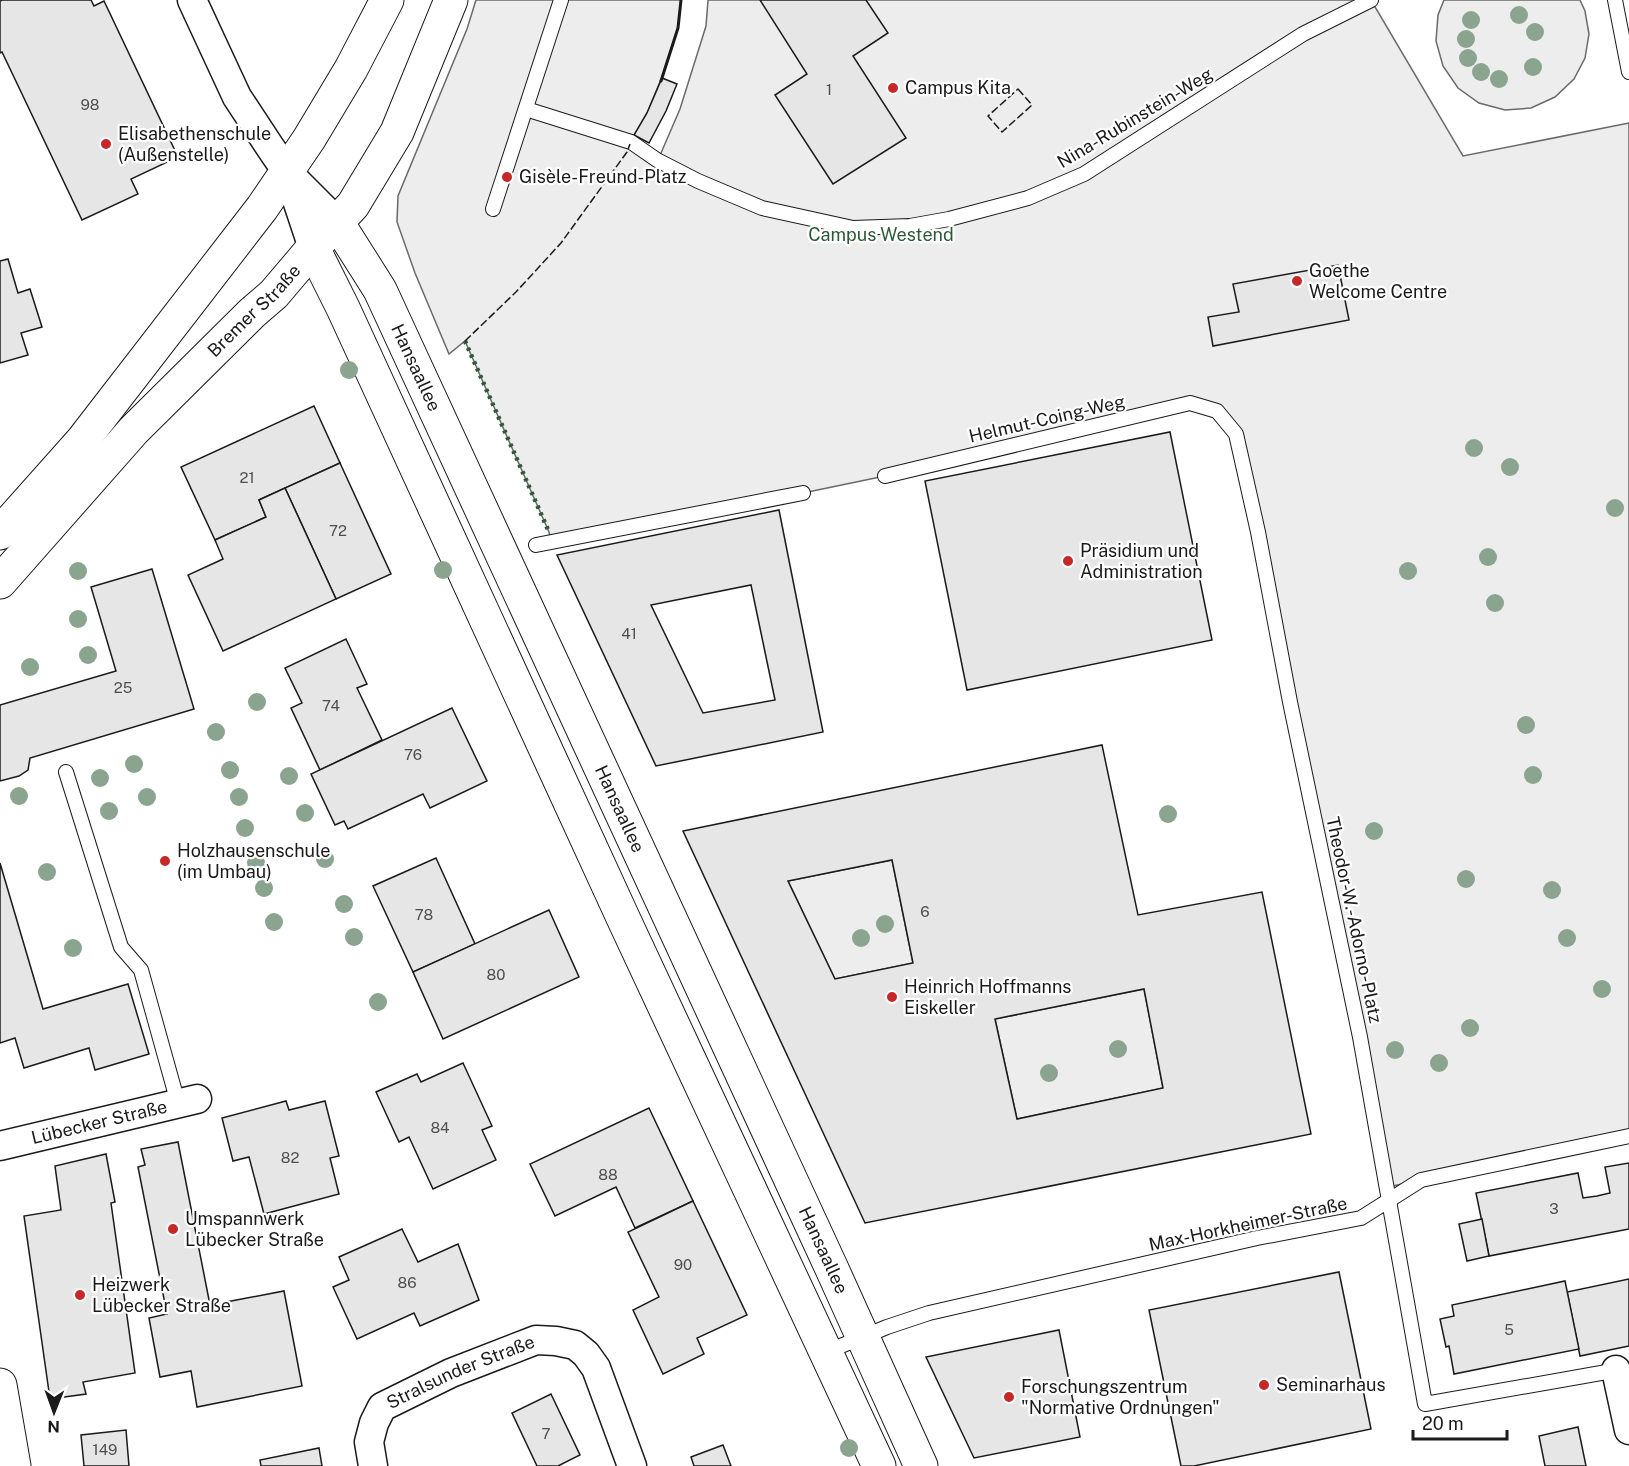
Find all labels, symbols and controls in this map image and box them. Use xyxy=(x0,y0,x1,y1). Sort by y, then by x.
street label: Nina-Rubinstein-Weg xyxy=(1053,63,1216,172)
place label: Campus Kita xyxy=(905,77,1011,98)
house number: 1 xyxy=(826,81,832,98)
marker: Campus Kita xyxy=(886,81,900,95)
house number: 98 xyxy=(81,96,99,113)
place label: Elisabethenschule (Außenstelle) xyxy=(118,123,271,165)
marker: Elisabethenschule (Außenstelle) xyxy=(99,137,113,151)
place label: Gisèle-Freund-Platz xyxy=(519,166,686,187)
marker: Gisèle-Freund-Platz xyxy=(500,170,514,184)
park label: Campus Westend xyxy=(808,224,954,245)
street label: Bremer Straße xyxy=(203,260,305,361)
place label: Goethe Welcome Centre xyxy=(1309,260,1447,302)
marker: Goethe Welcome Centre xyxy=(1290,274,1304,288)
street label: Hansaallee xyxy=(387,321,445,414)
street label: Helmut-Coing-Weg xyxy=(967,390,1127,447)
house number: 21 xyxy=(239,469,255,486)
house number: 72 xyxy=(329,522,347,539)
place label: Präsidium und Administration xyxy=(1080,540,1203,582)
marker: Präsidium und Administration xyxy=(1061,554,1075,568)
house number: 41 xyxy=(621,625,637,642)
house number: 25 xyxy=(114,679,132,696)
house number: 74 xyxy=(322,697,340,714)
house number: 76 xyxy=(404,746,422,763)
street label: Hansaallee xyxy=(591,762,649,856)
street label: Theodor-W.-Adorno-Platz xyxy=(1322,815,1387,1025)
place label: Holzhausenschule (im Umbau) xyxy=(177,840,330,882)
marker: Holzhausenschule (im Umbau) xyxy=(158,854,172,868)
house number: 6 xyxy=(920,903,930,920)
house number: 78 xyxy=(415,906,433,923)
house number: 80 xyxy=(487,966,505,983)
place label: Heinrich Hoffmanns Eiskeller xyxy=(904,976,1071,1018)
marker: Heinrich Hoffmanns Eiskeller xyxy=(885,990,899,1004)
street label: Lübecker Straße xyxy=(29,1095,169,1148)
house number: 84 xyxy=(430,1119,450,1136)
house number: 82 xyxy=(281,1149,299,1166)
house number: 88 xyxy=(598,1166,618,1183)
street label: Max-Horkheimer-Straße xyxy=(1147,1192,1349,1255)
house number: 3 xyxy=(1549,1200,1559,1217)
street label: Hansaallee xyxy=(795,1203,853,1297)
place label: Umspannwerk Lübecker Straße xyxy=(185,1208,324,1250)
marker: Umspannwerk Lübecker Straße xyxy=(166,1222,180,1236)
house number: 90 xyxy=(674,1256,692,1273)
place label: Heizwerk Lübecker Straße xyxy=(92,1274,231,1316)
house number: 86 xyxy=(398,1274,416,1291)
marker: Heizwerk Lübecker Straße xyxy=(73,1288,87,1302)
house number: 5 xyxy=(1504,1321,1514,1338)
street label: Stralsunder Straße xyxy=(383,1331,537,1413)
place label: Seminarhaus xyxy=(1276,1374,1386,1395)
place label: Forschungszentrum "Normative Ordnungen" xyxy=(1021,1376,1220,1418)
marker: Seminarhaus xyxy=(1257,1378,1271,1392)
north arrow xyxy=(24,1382,84,1442)
marker: Forschungszentrum "Normative Ordnungen" xyxy=(1002,1390,1016,1404)
scale bar xyxy=(1413,1403,1508,1441)
text: 20 m xyxy=(1422,1413,1464,1434)
text: N xyxy=(47,1417,60,1436)
house number: 7 xyxy=(541,1425,551,1442)
house number: 149 xyxy=(93,1441,117,1458)

